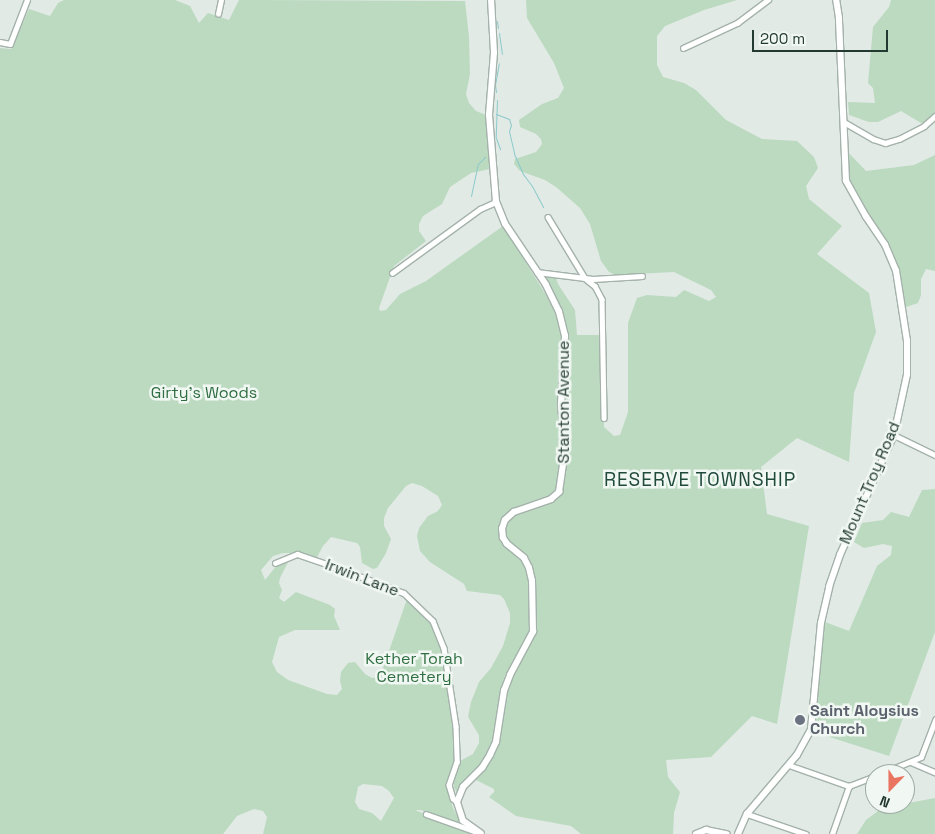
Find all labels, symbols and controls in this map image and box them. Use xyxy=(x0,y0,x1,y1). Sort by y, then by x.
scale bar xyxy=(755,20,891,52)
text: 200 m xyxy=(760,29,805,48)
street label: Stanton Avenue xyxy=(554,340,574,464)
park label: Girty's Woods xyxy=(151,383,257,403)
street label: Mount Troy Road xyxy=(835,419,905,547)
district label: RESERVE TOWNSHIP xyxy=(602,469,798,491)
street label: Irwin Lane xyxy=(322,555,402,601)
park label: Kether Torah Cemetery xyxy=(365,649,463,687)
place label: Saint Aloysius Church xyxy=(810,701,919,739)
marker: Saint Aloysius Church xyxy=(794,714,806,726)
north arrow xyxy=(865,764,915,814)
text: N xyxy=(877,792,892,812)

